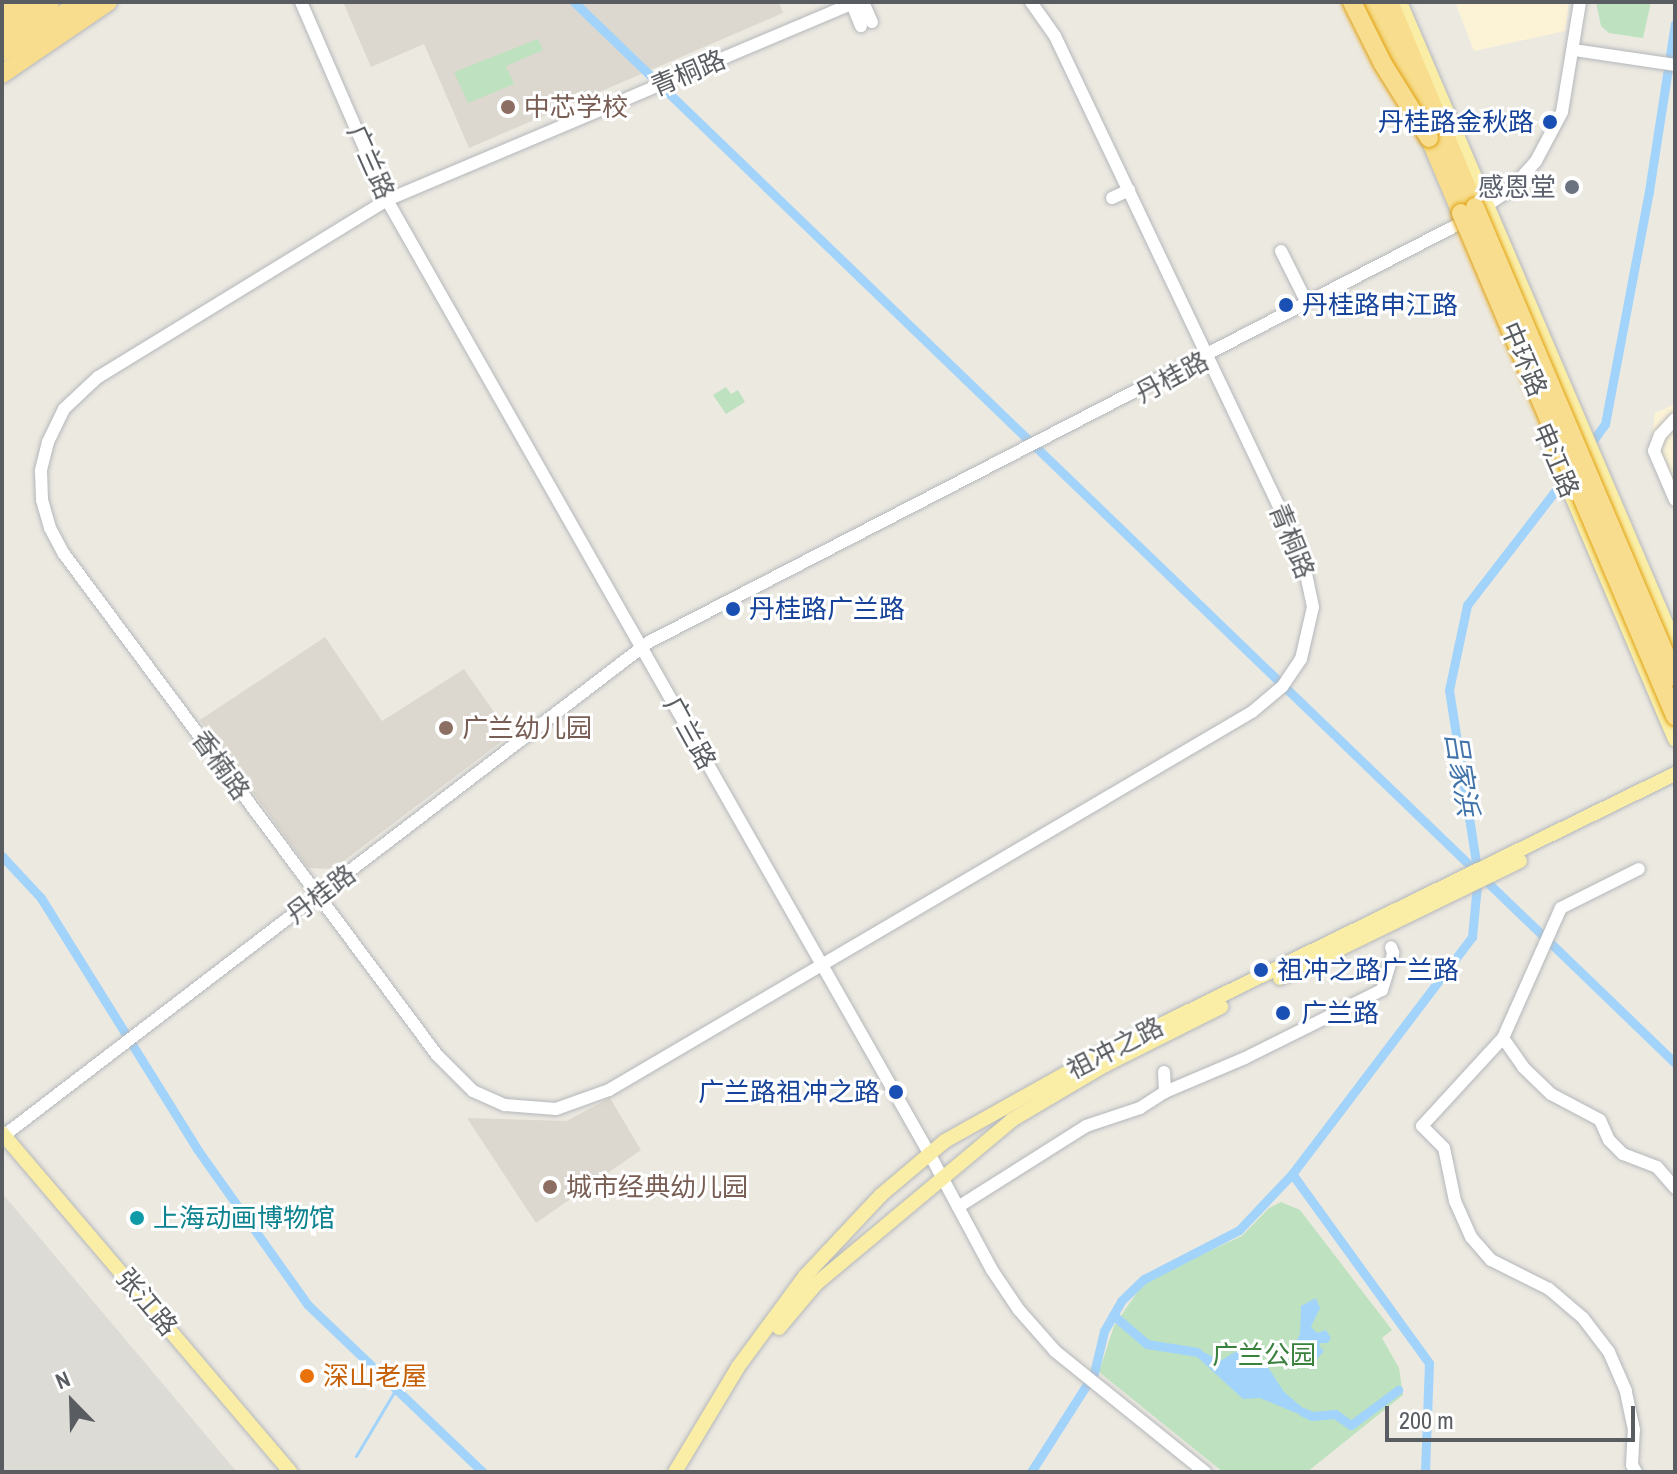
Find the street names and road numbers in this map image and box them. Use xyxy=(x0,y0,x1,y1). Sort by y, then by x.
street label: 青桐路 xyxy=(646,43,730,103)
street label: 广兰路 xyxy=(341,120,401,204)
street label: 中环路 xyxy=(1494,317,1554,401)
street label: 丹桂路 xyxy=(1130,345,1214,409)
street label: 申江路 xyxy=(1526,418,1586,502)
street label: 青桐路 xyxy=(1263,499,1321,583)
street label: 广兰路 xyxy=(657,691,723,775)
street label: 香楠路 xyxy=(185,724,257,806)
street label: 丹桂路 xyxy=(280,858,362,930)
street label: 祖冲之路 xyxy=(1062,1010,1168,1086)
street label: 张江路 xyxy=(110,1262,184,1342)

